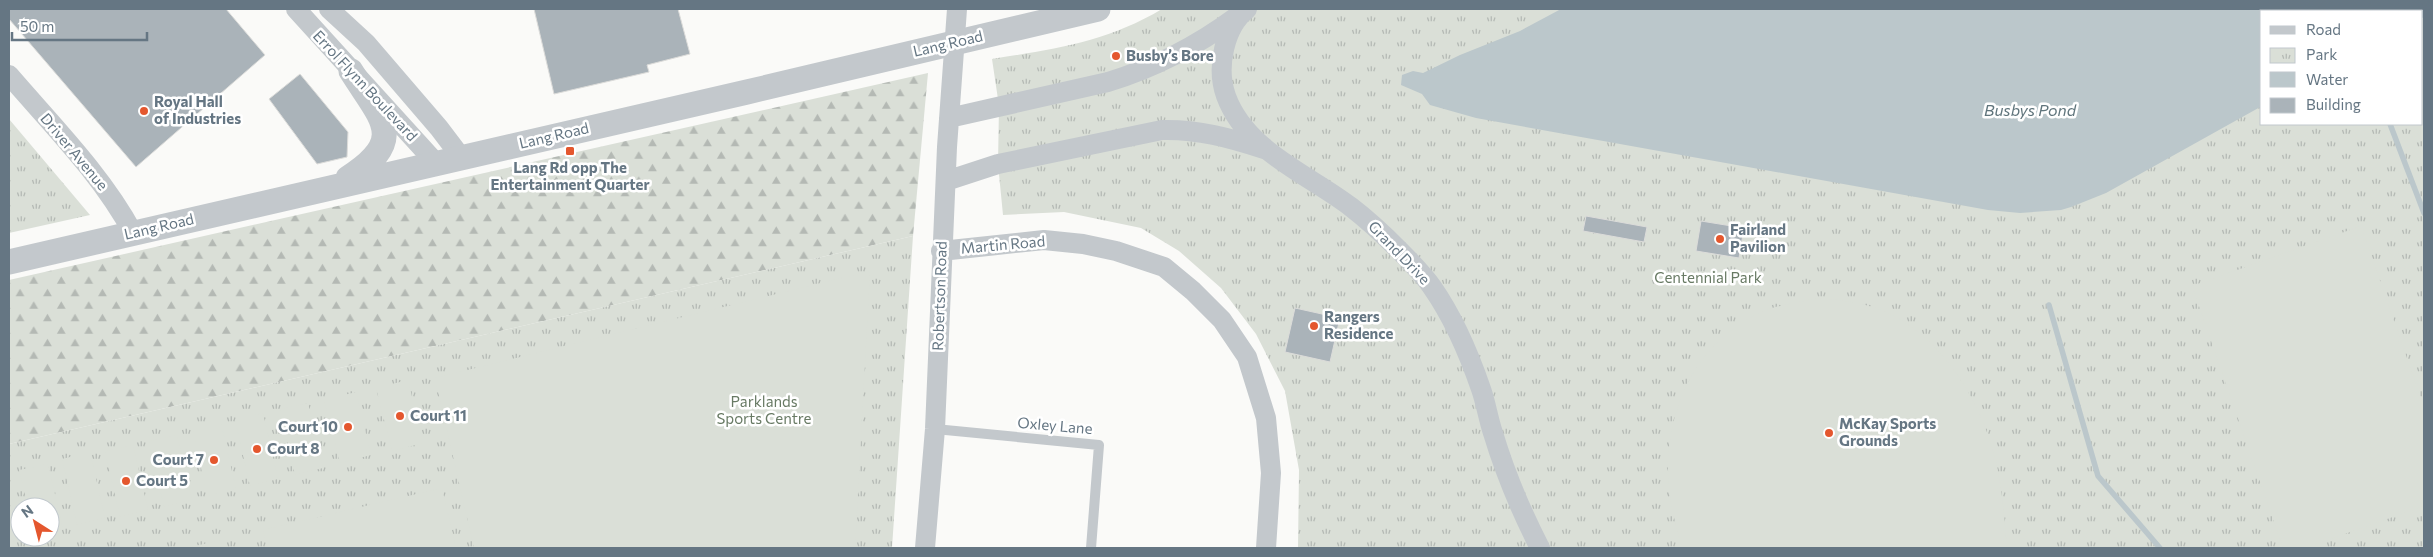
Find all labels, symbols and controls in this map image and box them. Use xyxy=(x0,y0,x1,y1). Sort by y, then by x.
scale bar xyxy=(12,10,148,42)
legend xyxy=(2260,10,2423,125)
text: 50 m xyxy=(20,17,54,35)
text: Road xyxy=(2306,20,2341,38)
street label: Errol Flynn Boulevard xyxy=(310,26,422,144)
street label: Lang Road xyxy=(911,26,984,60)
text: Park xyxy=(2306,45,2337,63)
place label: Busby’s Bore xyxy=(1126,46,1214,64)
marker: Busby’s Bore xyxy=(1110,50,1122,62)
text: Water xyxy=(2306,70,2348,88)
place label: Royal Hall of Industries xyxy=(154,92,241,127)
text: Building xyxy=(2306,95,2361,113)
water label: Busbys Pond xyxy=(1984,100,2077,119)
marker: Royal Hall of Industries xyxy=(138,105,150,117)
street label: Driver Avenue xyxy=(37,109,112,194)
street label: Lang Road xyxy=(517,118,590,152)
marker: Lang Rd opp The Entertainment Quarter xyxy=(564,145,576,157)
place label: Lang Rd opp The Entertainment Quarter xyxy=(490,158,650,193)
street label: Lang Road xyxy=(122,209,195,243)
street label: Grand Drive xyxy=(1365,217,1434,288)
place label: Fairland Pavilion xyxy=(1730,220,1786,255)
street label: Martin Road xyxy=(960,231,1046,257)
marker: Fairland Pavilion xyxy=(1714,233,1726,245)
street label: Robertson Road xyxy=(928,241,950,351)
park label: Centennial Park xyxy=(1654,268,1762,286)
place label: Rangers Residence xyxy=(1324,307,1394,342)
marker: Rangers Residence xyxy=(1308,320,1320,332)
park label: Parklands Sports Centre xyxy=(716,392,812,427)
place label: Court 11 xyxy=(410,406,467,424)
marker: Court 11 xyxy=(394,410,406,422)
street label: Oxley Lane xyxy=(1017,413,1093,437)
place label: McKay Sports Grounds xyxy=(1839,414,1936,449)
place label: Court 10 xyxy=(278,417,338,435)
marker: Court 10 xyxy=(342,421,354,433)
marker: McKay Sports Grounds xyxy=(1823,427,1835,439)
place label: Court 8 xyxy=(267,439,319,457)
marker: Court 8 xyxy=(251,443,263,455)
place label: Court 7 xyxy=(153,450,204,468)
marker: Court 7 xyxy=(208,454,220,466)
place label: Court 5 xyxy=(136,471,188,489)
marker: Court 5 xyxy=(120,475,132,487)
north arrow xyxy=(10,497,60,547)
text: N xyxy=(18,501,36,521)

